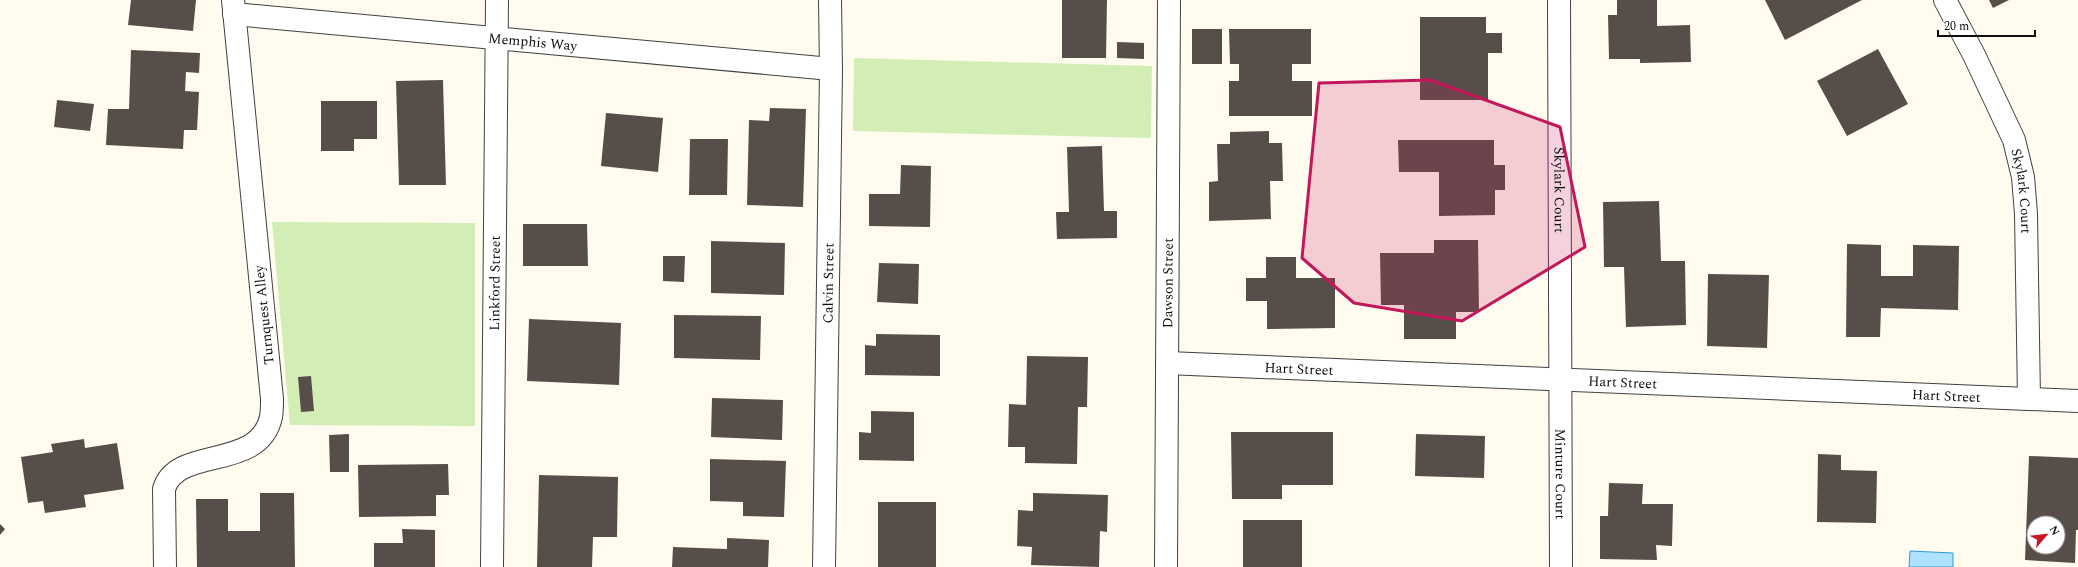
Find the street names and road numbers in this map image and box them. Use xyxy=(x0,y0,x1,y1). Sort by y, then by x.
street label: Memphis Way xyxy=(487,27,579,56)
street label: Skylark Court xyxy=(2006,146,2037,234)
street label: Skylark Court xyxy=(1549,147,1570,233)
street label: Linkford Street xyxy=(484,235,505,331)
street label: Dawson Street xyxy=(1157,238,1178,328)
street label: Calvin Street xyxy=(817,243,839,323)
street label: Turnquest Alley xyxy=(248,263,280,366)
street label: Hart Street xyxy=(1264,357,1334,380)
street label: Hart Street xyxy=(1588,370,1658,394)
street label: Hart Street xyxy=(1911,384,1981,407)
street label: Minture Court xyxy=(1550,429,1571,519)

